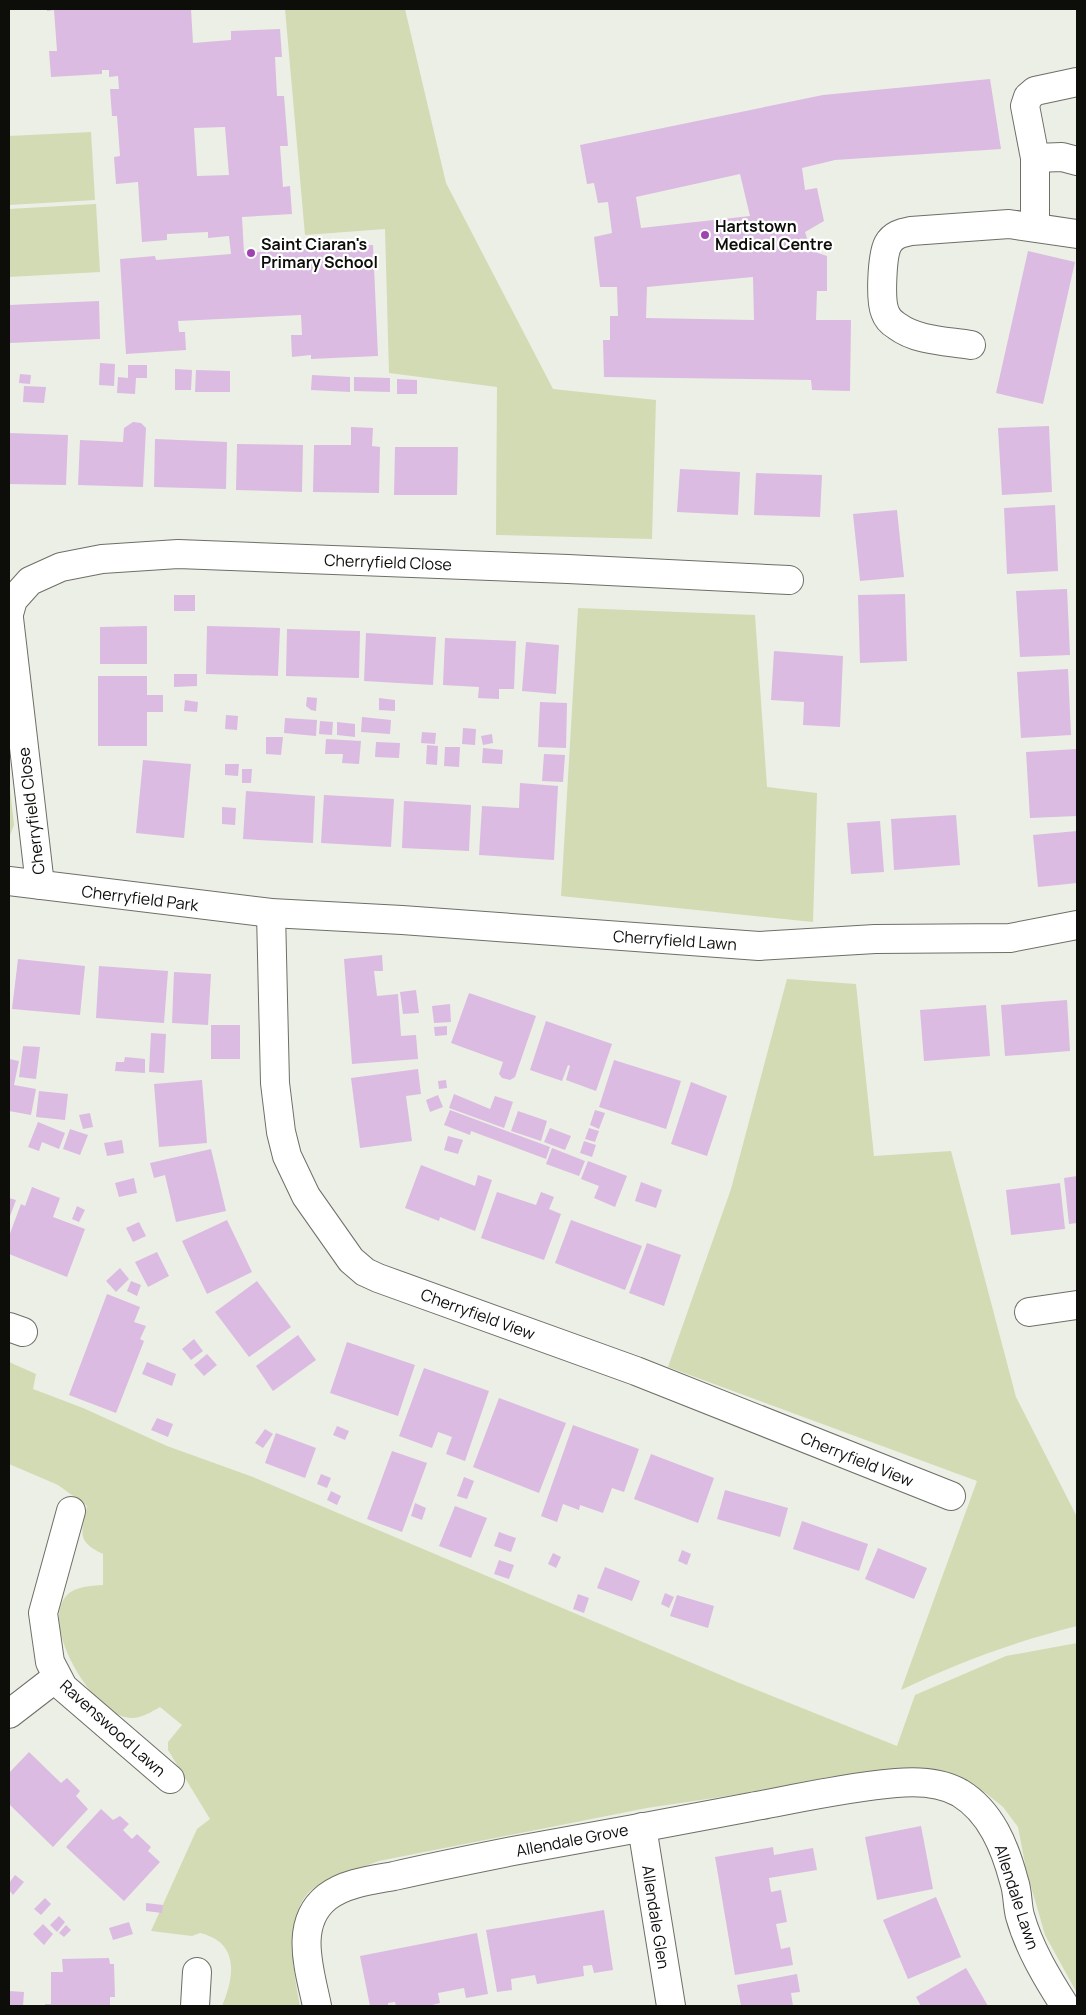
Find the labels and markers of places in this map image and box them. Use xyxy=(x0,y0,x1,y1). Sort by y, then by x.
place label: Hartstown Medical Centre xyxy=(715,215,833,255)
marker: Hartstown Medical Centre xyxy=(699,229,711,241)
place label: Saint Ciaran's Primary School xyxy=(261,233,378,273)
marker: Saint Ciaran's Primary School xyxy=(245,247,257,259)

